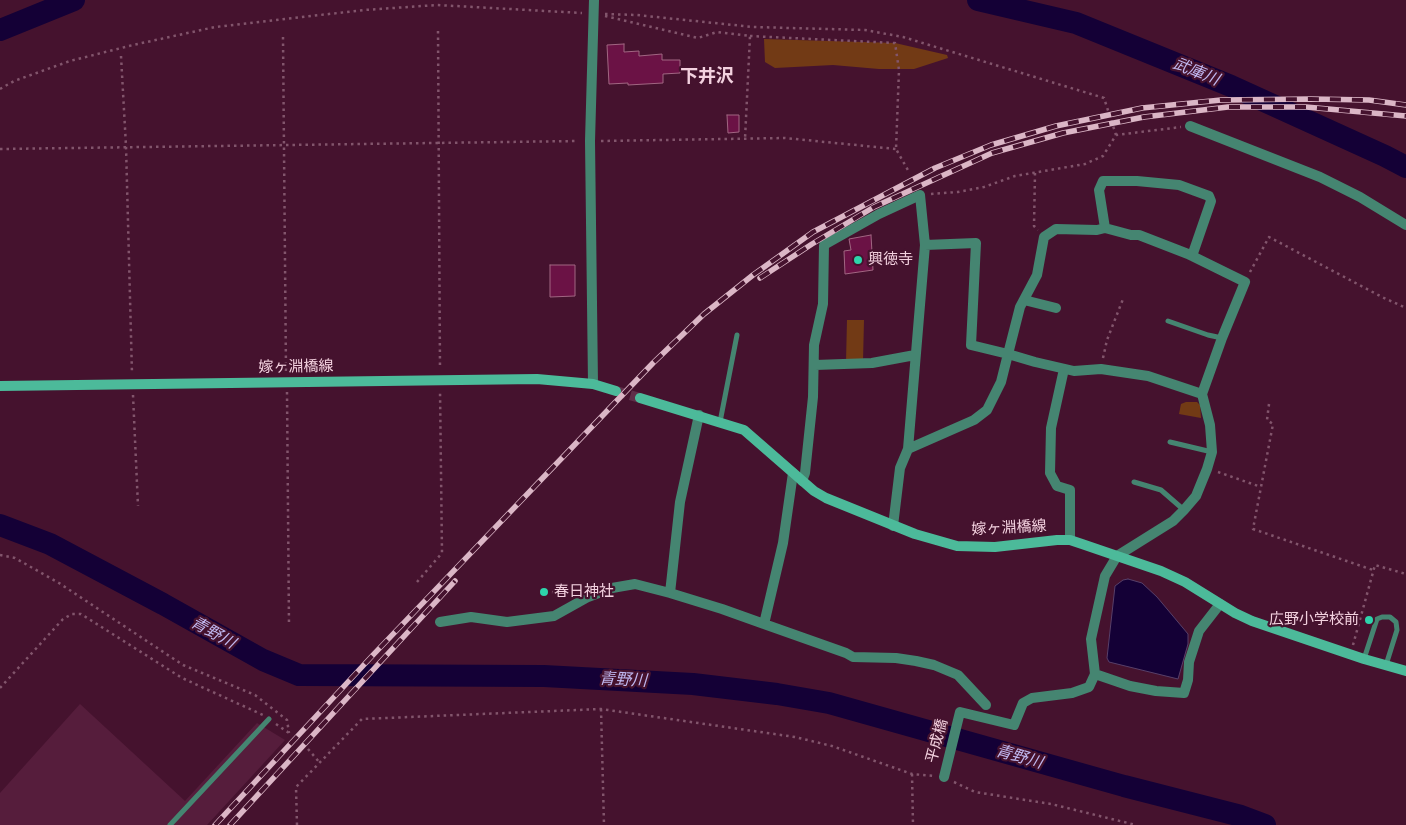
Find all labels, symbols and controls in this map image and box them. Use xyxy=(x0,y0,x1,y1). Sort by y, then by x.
water label: 武庫川 xyxy=(1170,54,1222,90)
district label: 下井沢 xyxy=(680,66,734,88)
place label: 興徳寺 xyxy=(868,251,913,269)
marker: 興徳寺 xyxy=(852,254,864,266)
street label: 嫁ヶ淵橋線 xyxy=(258,357,334,377)
street label: 嫁ヶ淵橋線 xyxy=(971,517,1047,539)
place label: 春日神社 xyxy=(554,583,614,601)
marker: 春日神社 xyxy=(538,586,550,598)
place label: 広野小学校前 xyxy=(1269,611,1359,629)
water label: 青野川 xyxy=(187,613,239,653)
marker: 広野小学校前 xyxy=(1363,614,1375,626)
water label: 青野川 xyxy=(599,669,647,691)
street label: 平成橋 xyxy=(922,717,952,765)
water label: 青野川 xyxy=(993,741,1045,773)

